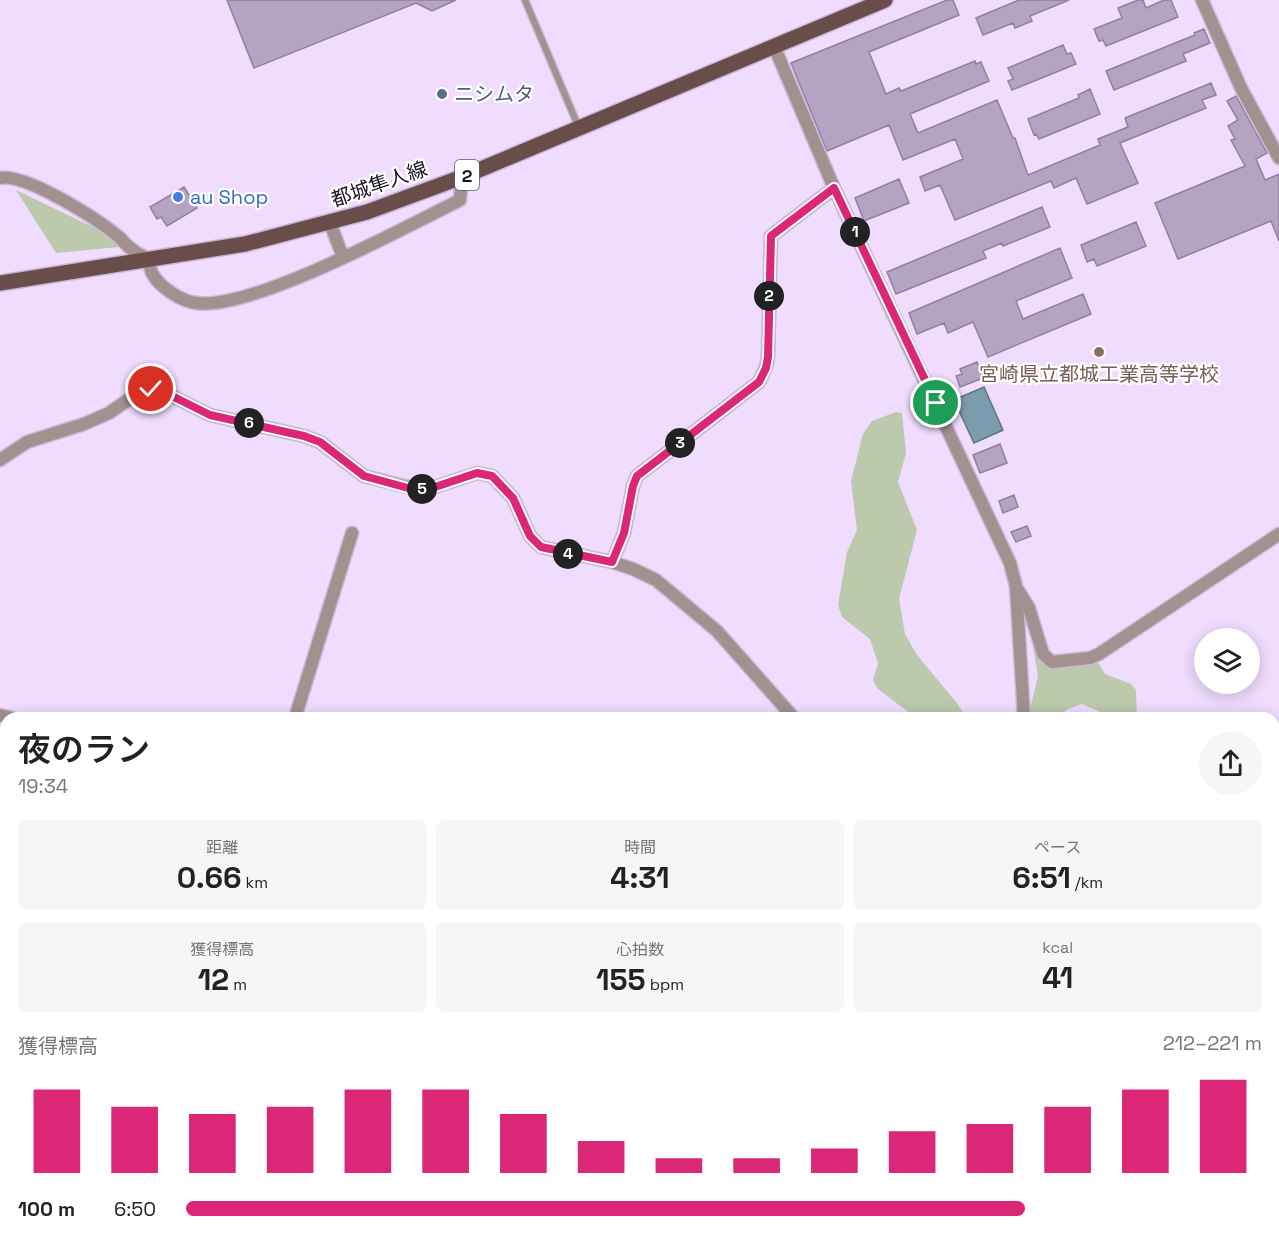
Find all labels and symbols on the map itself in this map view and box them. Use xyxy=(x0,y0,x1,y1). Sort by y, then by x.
place label: ニシムタ xyxy=(454,81,534,107)
marker: ニシムタ xyxy=(435,87,449,101)
street label: 都城隼人線 xyxy=(327,155,431,213)
road number: 2 xyxy=(455,160,479,190)
place label: au Shop xyxy=(190,184,268,210)
marker: au Shop xyxy=(171,190,185,204)
pin: 1 xyxy=(840,217,870,247)
pin: 2 xyxy=(754,281,784,311)
marker: 宮崎県立都城工業高等学校 xyxy=(1092,345,1106,359)
place label: 宮崎県立都城工業高等学校 xyxy=(979,361,1219,387)
pin xyxy=(125,363,176,414)
pin xyxy=(910,377,961,428)
pin: 6 xyxy=(234,408,264,438)
pin: 3 xyxy=(665,428,695,458)
pin: 5 xyxy=(407,474,437,504)
pin: 4 xyxy=(553,539,583,569)

